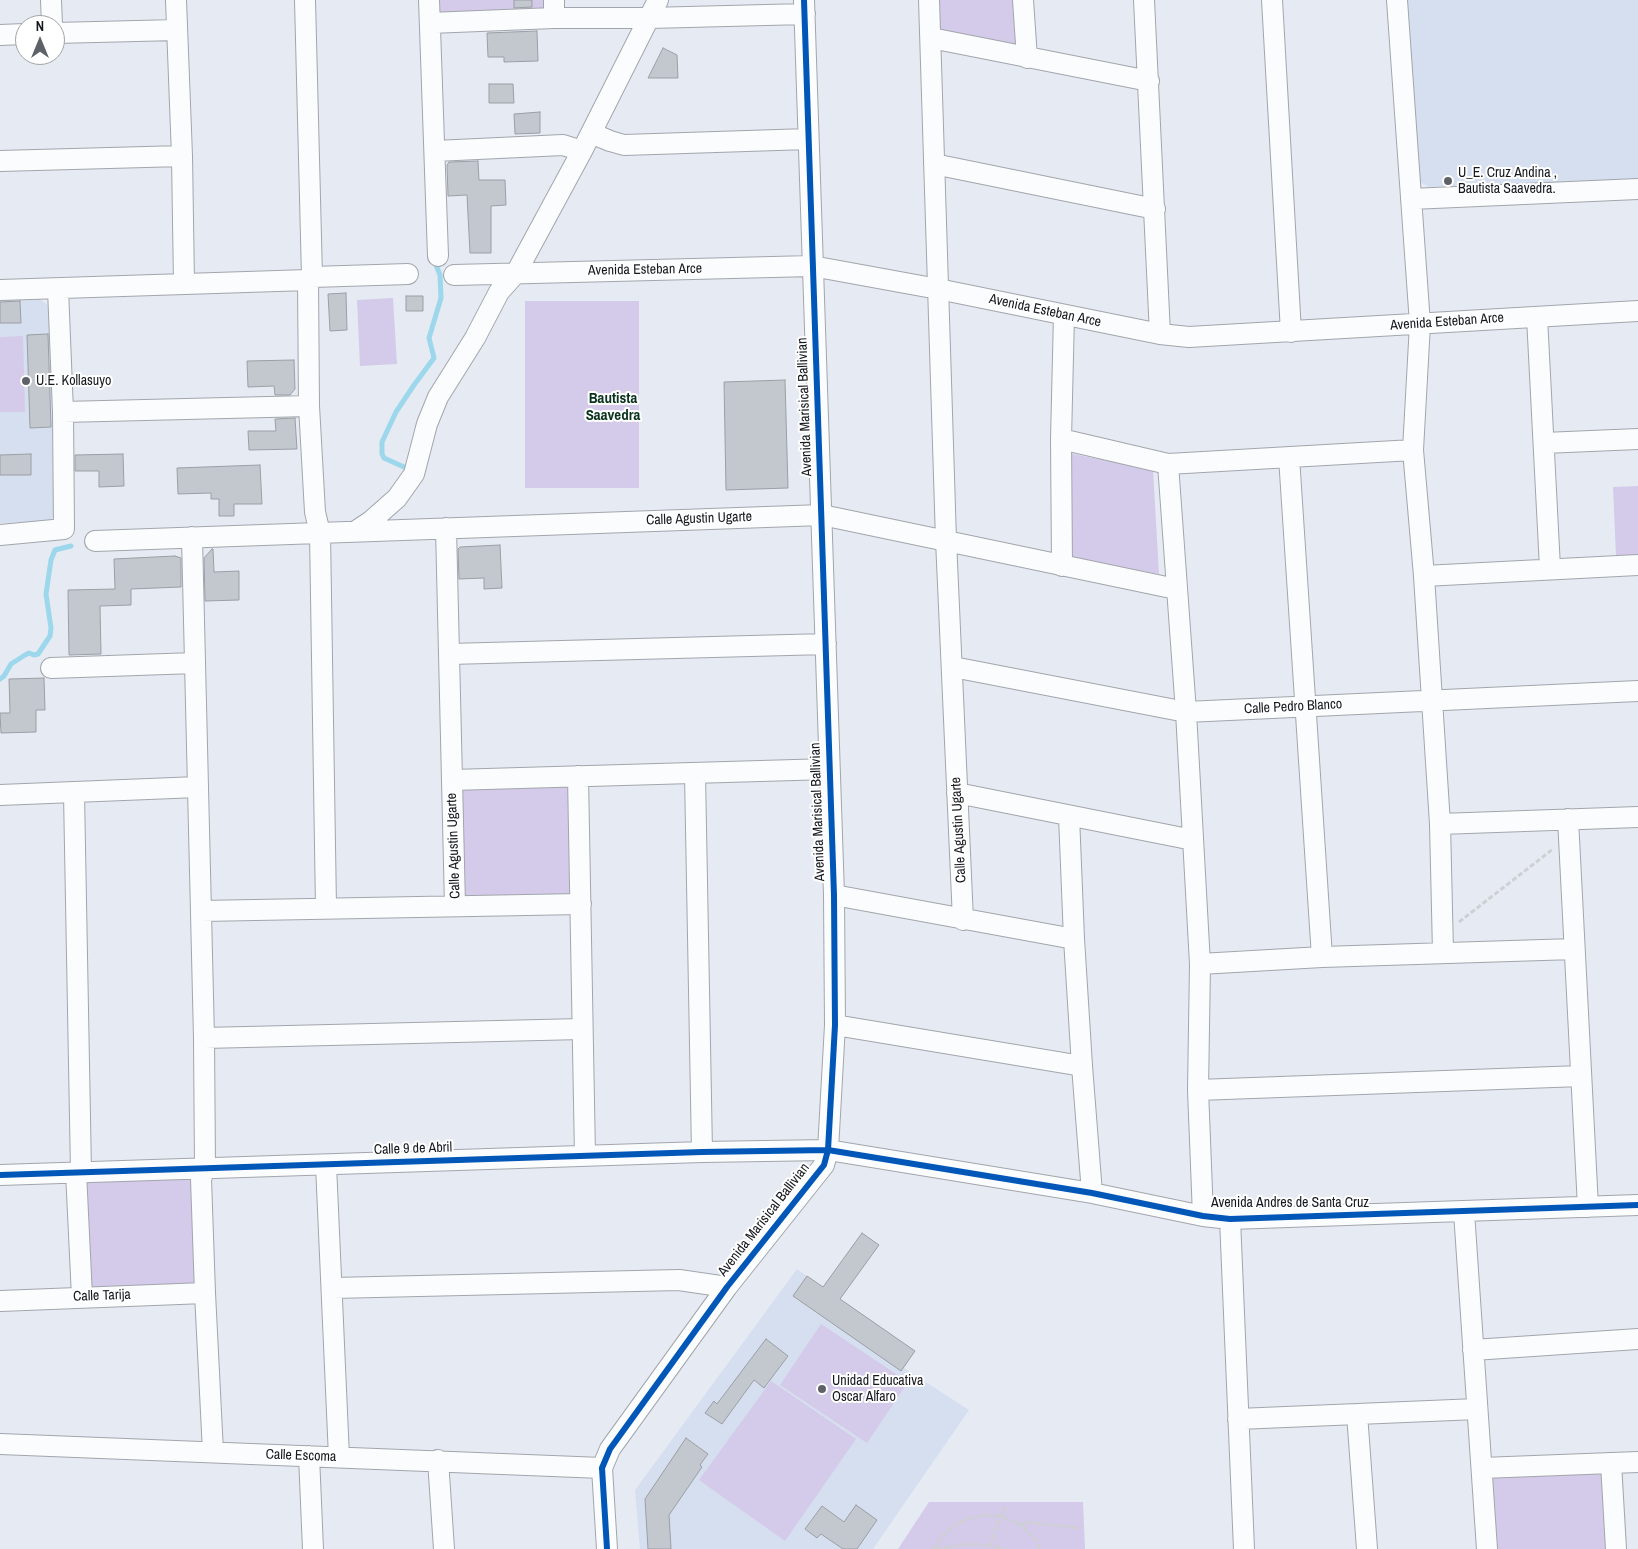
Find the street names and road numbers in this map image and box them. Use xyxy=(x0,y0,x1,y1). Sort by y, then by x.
street label: Avenida Esteban Arce xyxy=(588,261,702,279)
street label: Avenida Esteban Arce xyxy=(987,291,1103,331)
street label: Avenida Esteban Arce xyxy=(1390,310,1504,334)
street label: Avenida Marisical Ballivian xyxy=(794,337,816,477)
street label: Calle Agustin Ugarte xyxy=(646,509,752,529)
street label: Calle Pedro Blanco xyxy=(1243,696,1343,718)
street label: Avenida Marisical Ballivian xyxy=(807,742,829,882)
street label: Calle Agustin Ugarte xyxy=(948,777,970,883)
street label: Calle Agustin Ugarte xyxy=(444,793,464,899)
street label: Calle 9 de Abril xyxy=(373,1139,453,1159)
street label: Avenida Marisical Ballivian xyxy=(715,1160,813,1280)
street label: Avenida Andres de Santa Cruz xyxy=(1211,1195,1369,1211)
street label: Calle Tarija xyxy=(73,1287,131,1305)
street label: Calle Escoma xyxy=(265,1446,337,1466)

